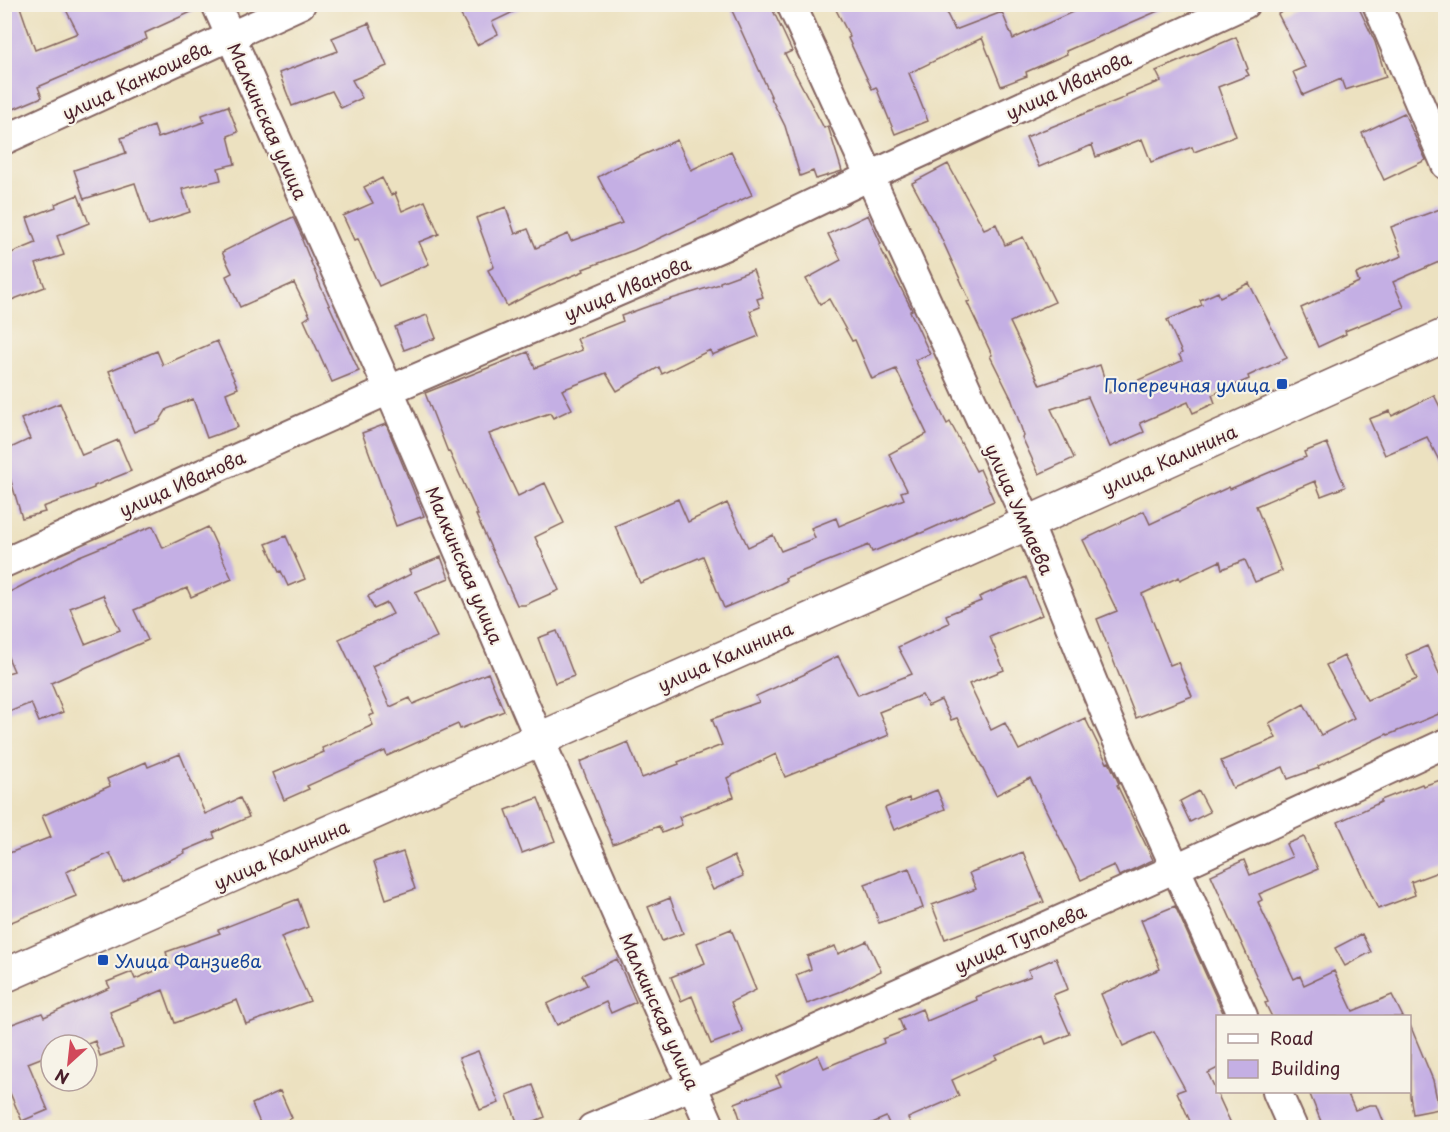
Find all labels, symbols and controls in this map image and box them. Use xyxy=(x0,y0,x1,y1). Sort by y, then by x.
street label: улица Канкошева xyxy=(57,33,215,126)
street label: Малкинская улица xyxy=(221,38,315,204)
street label: улица Иванова xyxy=(1001,44,1136,126)
street label: улица Иванова xyxy=(559,249,695,327)
place label: Поперечная улица xyxy=(1104,371,1271,398)
marker: Поперечная улица xyxy=(1275,377,1289,391)
street label: улица Калинина xyxy=(1097,417,1242,501)
street label: улица Уммаева xyxy=(979,439,1061,580)
street label: улица Иванова xyxy=(115,443,250,523)
street label: Малкинская улица xyxy=(420,482,511,649)
street label: улица Калинина xyxy=(653,614,798,698)
street label: улица Калинина xyxy=(209,812,354,896)
street label: улица Туполева xyxy=(950,896,1091,979)
street label: Малкинская улица xyxy=(613,928,707,1094)
place label: Улица Фанзиева xyxy=(115,947,262,974)
marker: Улица Фанзиева xyxy=(96,953,110,967)
legend xyxy=(1216,1015,1411,1093)
text: Road xyxy=(1270,1024,1314,1051)
north arrow xyxy=(39,1033,99,1093)
text: Building xyxy=(1270,1054,1340,1081)
text: N xyxy=(51,1064,73,1091)

